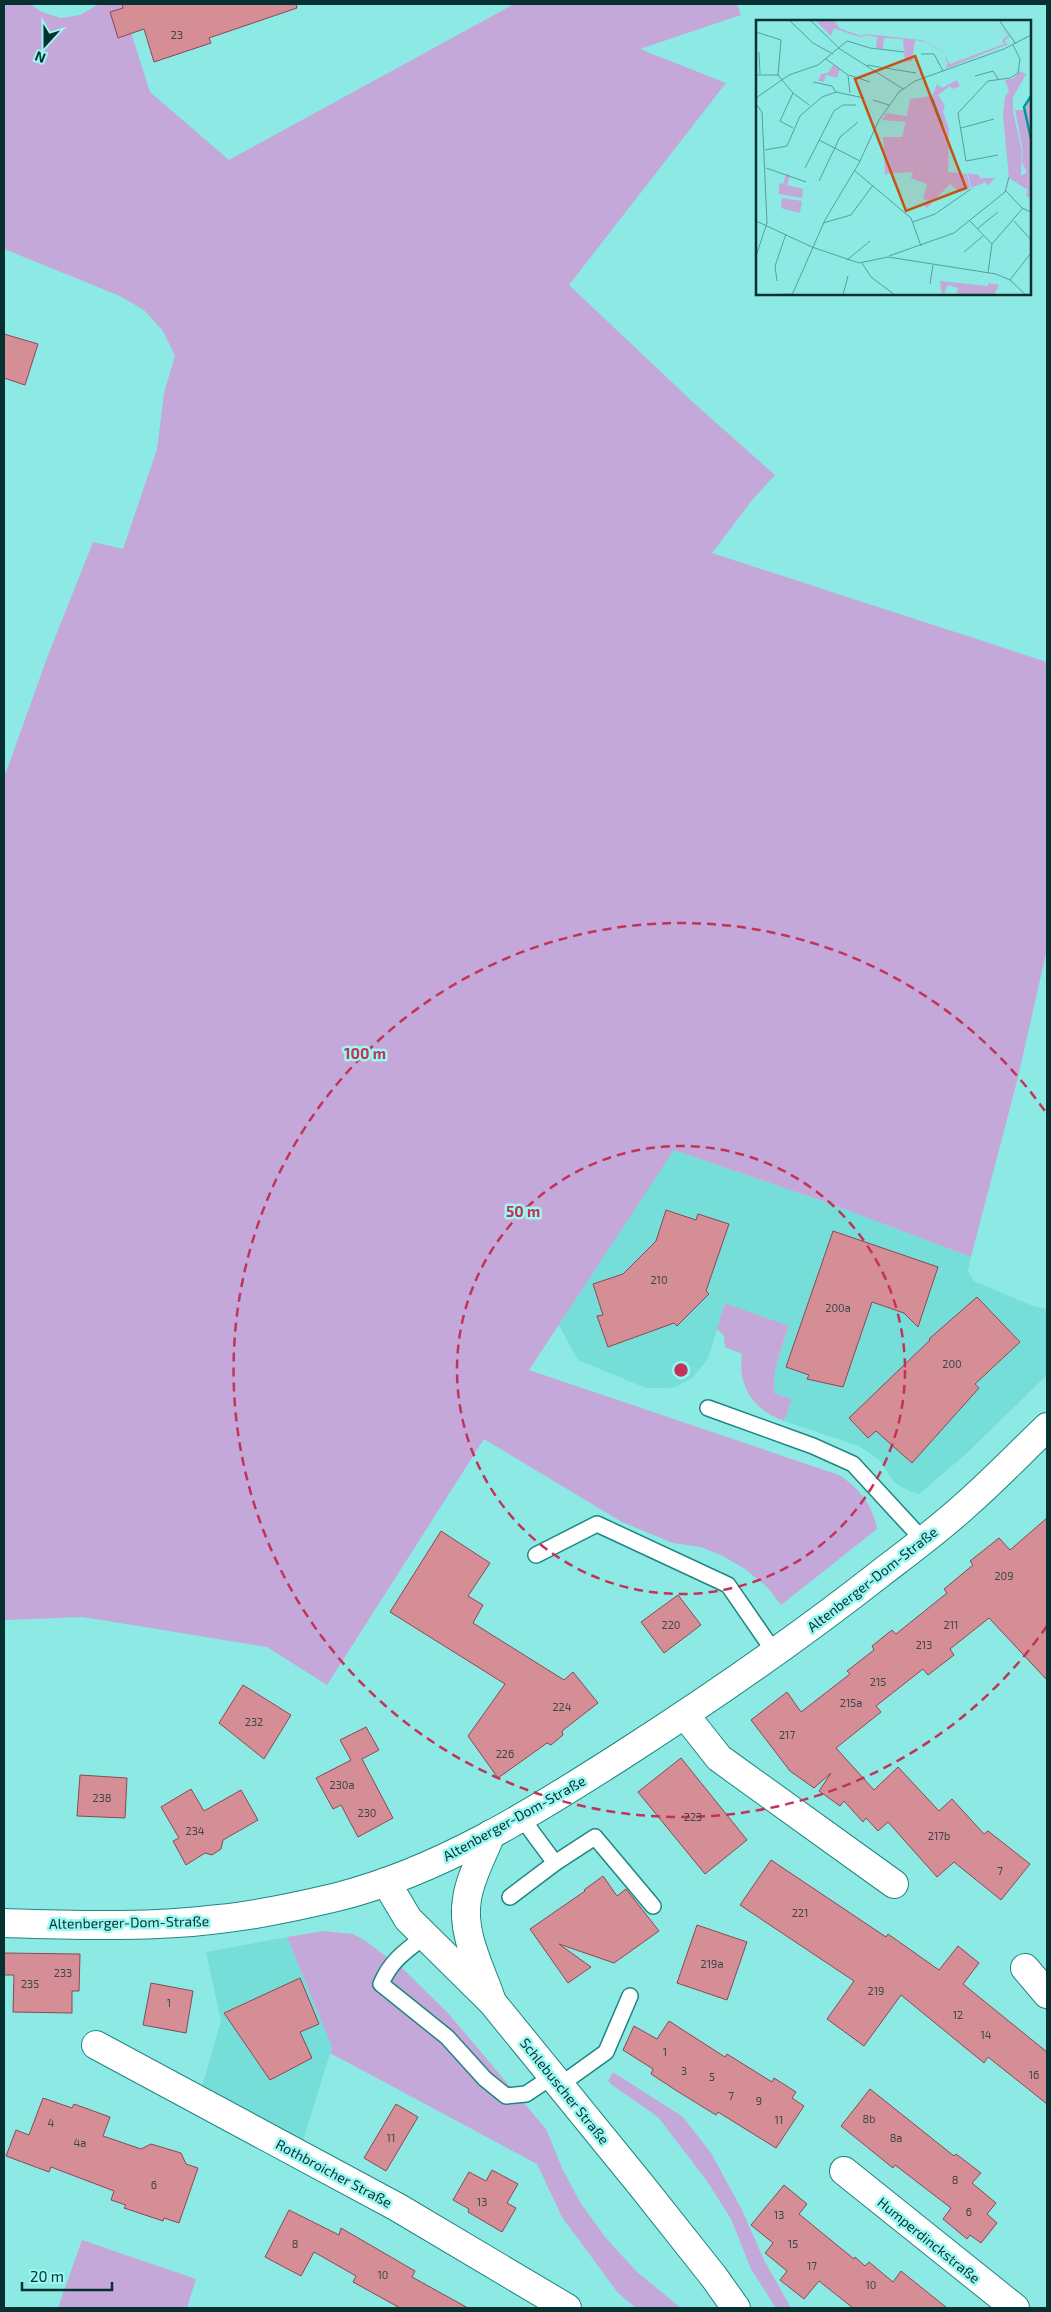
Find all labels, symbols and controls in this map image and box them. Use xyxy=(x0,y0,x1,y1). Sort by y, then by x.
north arrow xyxy=(20,20,70,70)
inset map xyxy=(756,20,1031,295)
house number: 23 xyxy=(171,28,183,41)
text: N xyxy=(32,48,48,67)
text: 100 m xyxy=(344,1044,386,1062)
text: 50 m xyxy=(506,1202,540,1220)
house number: 210 xyxy=(650,1273,668,1286)
house number: 200a xyxy=(825,1301,851,1314)
house number: 200 xyxy=(942,1357,962,1370)
centre of rings xyxy=(672,1361,690,1379)
street label: Altenberger-Dom-Straße xyxy=(804,1523,940,1635)
house number: 209 xyxy=(994,1569,1014,1582)
house number: 220 xyxy=(662,1618,681,1631)
house number: 211 xyxy=(944,1618,958,1631)
house number: 213 xyxy=(916,1638,932,1651)
house number: 215 xyxy=(870,1675,886,1688)
house number: 215a xyxy=(840,1696,862,1709)
house number: 224 xyxy=(552,1700,572,1713)
house number: 232 xyxy=(245,1715,263,1728)
house number: 217 xyxy=(779,1728,795,1741)
house number: 226 xyxy=(496,1747,514,1760)
street label: Altenberger-Dom-Straße xyxy=(440,1772,588,1864)
house number: 230a xyxy=(330,1778,354,1791)
house number: 238 xyxy=(93,1791,111,1804)
house number: 230 xyxy=(358,1806,376,1819)
house number: 223 xyxy=(684,1810,702,1823)
house number: 234 xyxy=(185,1824,205,1837)
house number: 217b xyxy=(928,1829,950,1842)
house number: 7 xyxy=(997,1864,1003,1877)
house number: 221 xyxy=(792,1906,808,1919)
street label: Altenberger-Dom-Straße xyxy=(49,1912,209,1932)
house number: 219a xyxy=(701,1957,723,1970)
house number: 233 xyxy=(54,1966,72,1979)
house number: 235 xyxy=(21,1977,39,1990)
house number: 219 xyxy=(868,1984,884,1997)
house number: 1 xyxy=(167,1996,171,2009)
house number: 12 xyxy=(953,2008,963,2021)
house number: 14 xyxy=(980,2028,992,2041)
street label: Schlebuscher Straße xyxy=(517,2034,613,2148)
house number: 1 xyxy=(663,2045,667,2058)
house number: 3 xyxy=(681,2064,687,2077)
house number: 16 xyxy=(1029,2068,1039,2081)
house number: 5 xyxy=(709,2070,715,2083)
house number: 7 xyxy=(728,2089,734,2102)
house number: 9 xyxy=(756,2094,762,2107)
house number: 8b xyxy=(863,2112,875,2125)
house number: 11 xyxy=(775,2113,783,2126)
house number: 4 xyxy=(48,2116,55,2129)
house number: 11 xyxy=(387,2131,395,2144)
house number: 8a xyxy=(890,2131,902,2144)
street label: Rothbroicher Straße xyxy=(273,2135,395,2211)
house number: 4a xyxy=(74,2136,86,2149)
house number: 8 xyxy=(952,2173,958,2186)
house number: 6 xyxy=(151,2178,157,2191)
street label: Humperdinckstraße xyxy=(874,2193,984,2287)
house number: 13 xyxy=(477,2195,487,2208)
house number: 6 xyxy=(966,2205,972,2218)
house number: 13 xyxy=(774,2208,784,2221)
house number: 8 xyxy=(292,2237,298,2250)
house number: 15 xyxy=(788,2237,798,2250)
house number: 17 xyxy=(807,2259,817,2272)
scale bar xyxy=(22,2260,112,2292)
text: 20 m xyxy=(30,2267,64,2285)
house number: 10 xyxy=(377,2268,389,2281)
house number: 10 xyxy=(865,2278,877,2291)

